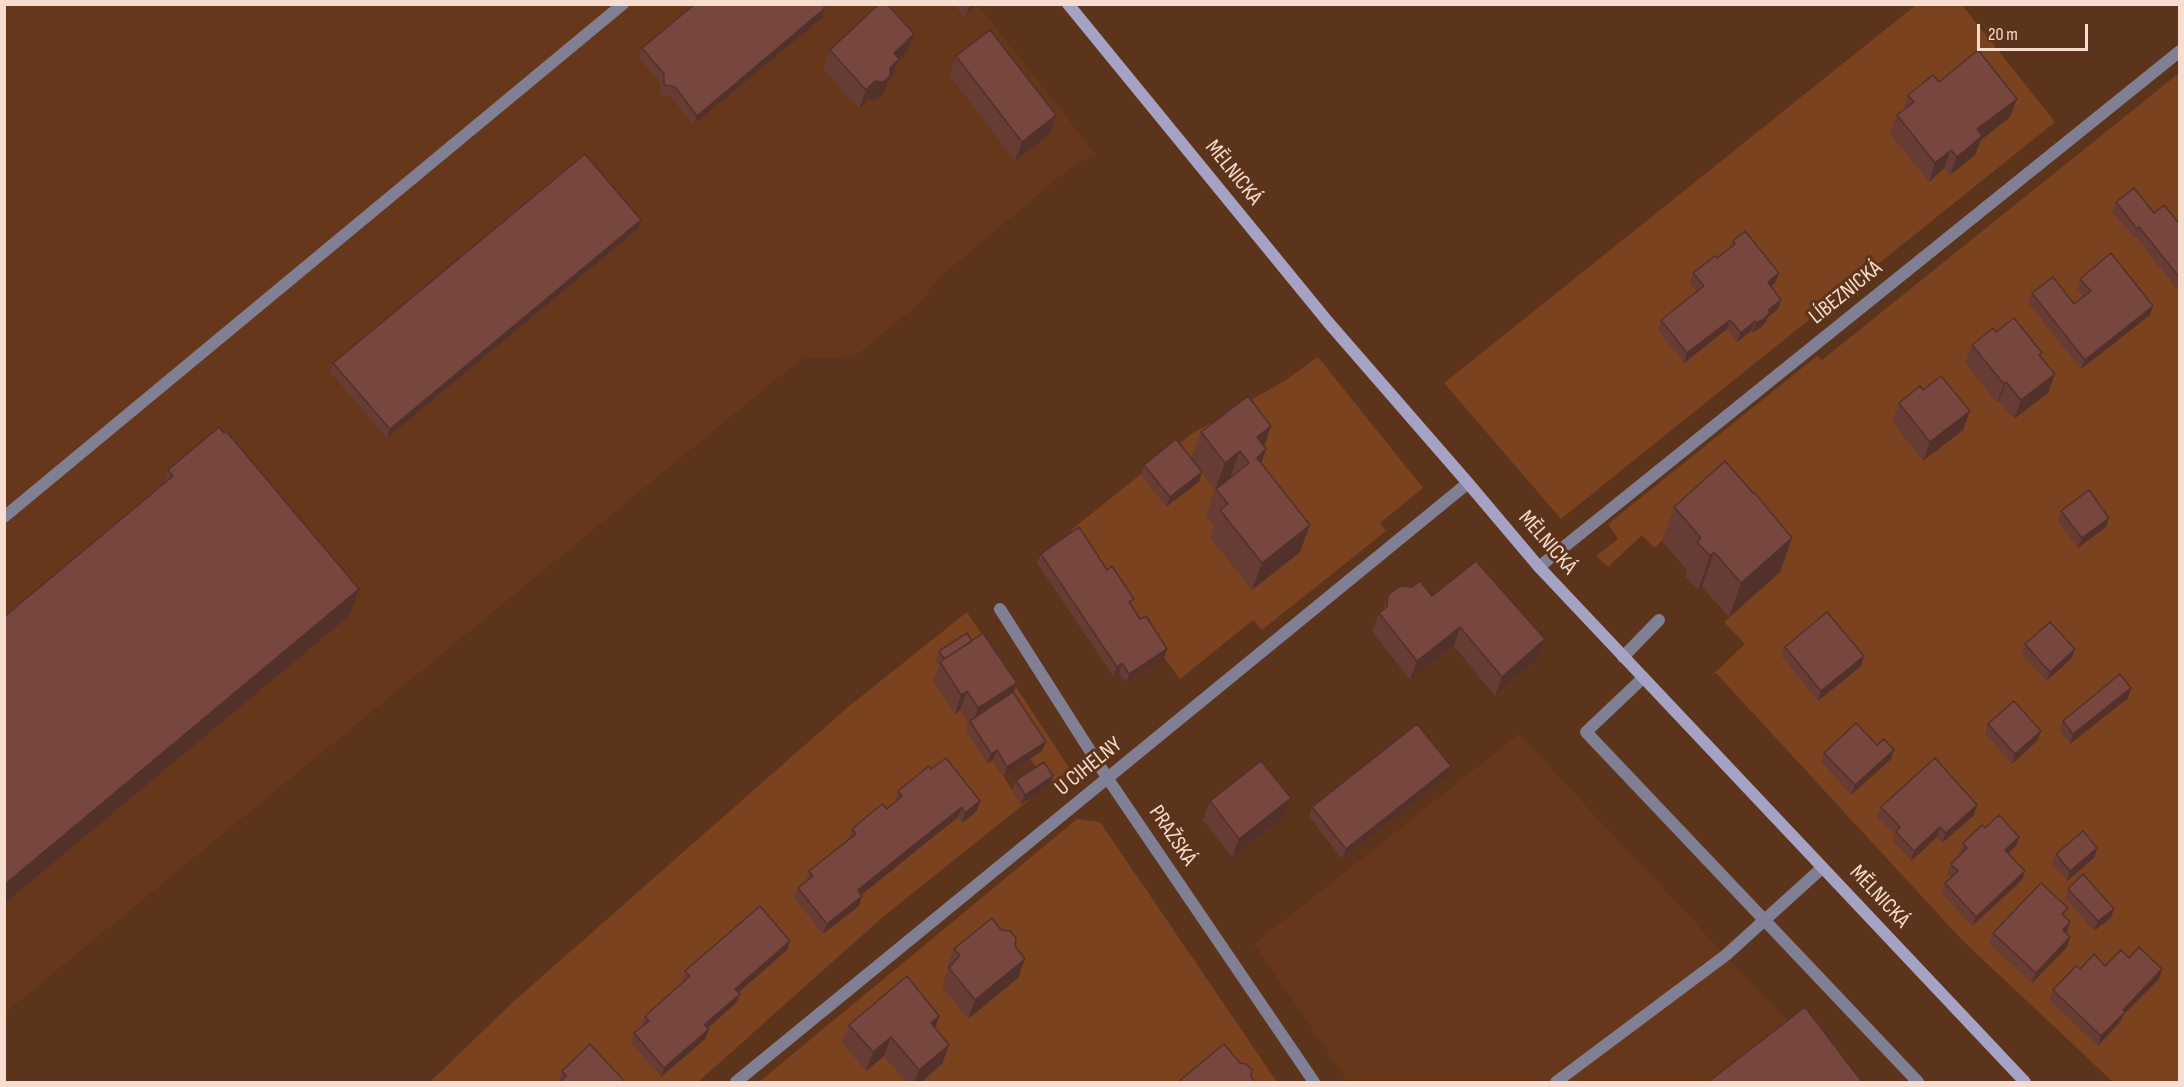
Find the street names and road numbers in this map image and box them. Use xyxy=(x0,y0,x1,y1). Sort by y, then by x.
street label: MĚLNICKÁ xyxy=(1199,135,1267,211)
street label: LÍBEZNICKÁ xyxy=(1804,256,1888,330)
street label: MĚLNICKÁ xyxy=(1512,506,1582,580)
street label: U CIHELNY xyxy=(1050,732,1128,802)
street label: PRAŽSKÁ xyxy=(1142,801,1202,871)
street label: MĚLNICKÁ xyxy=(1843,860,1915,934)

